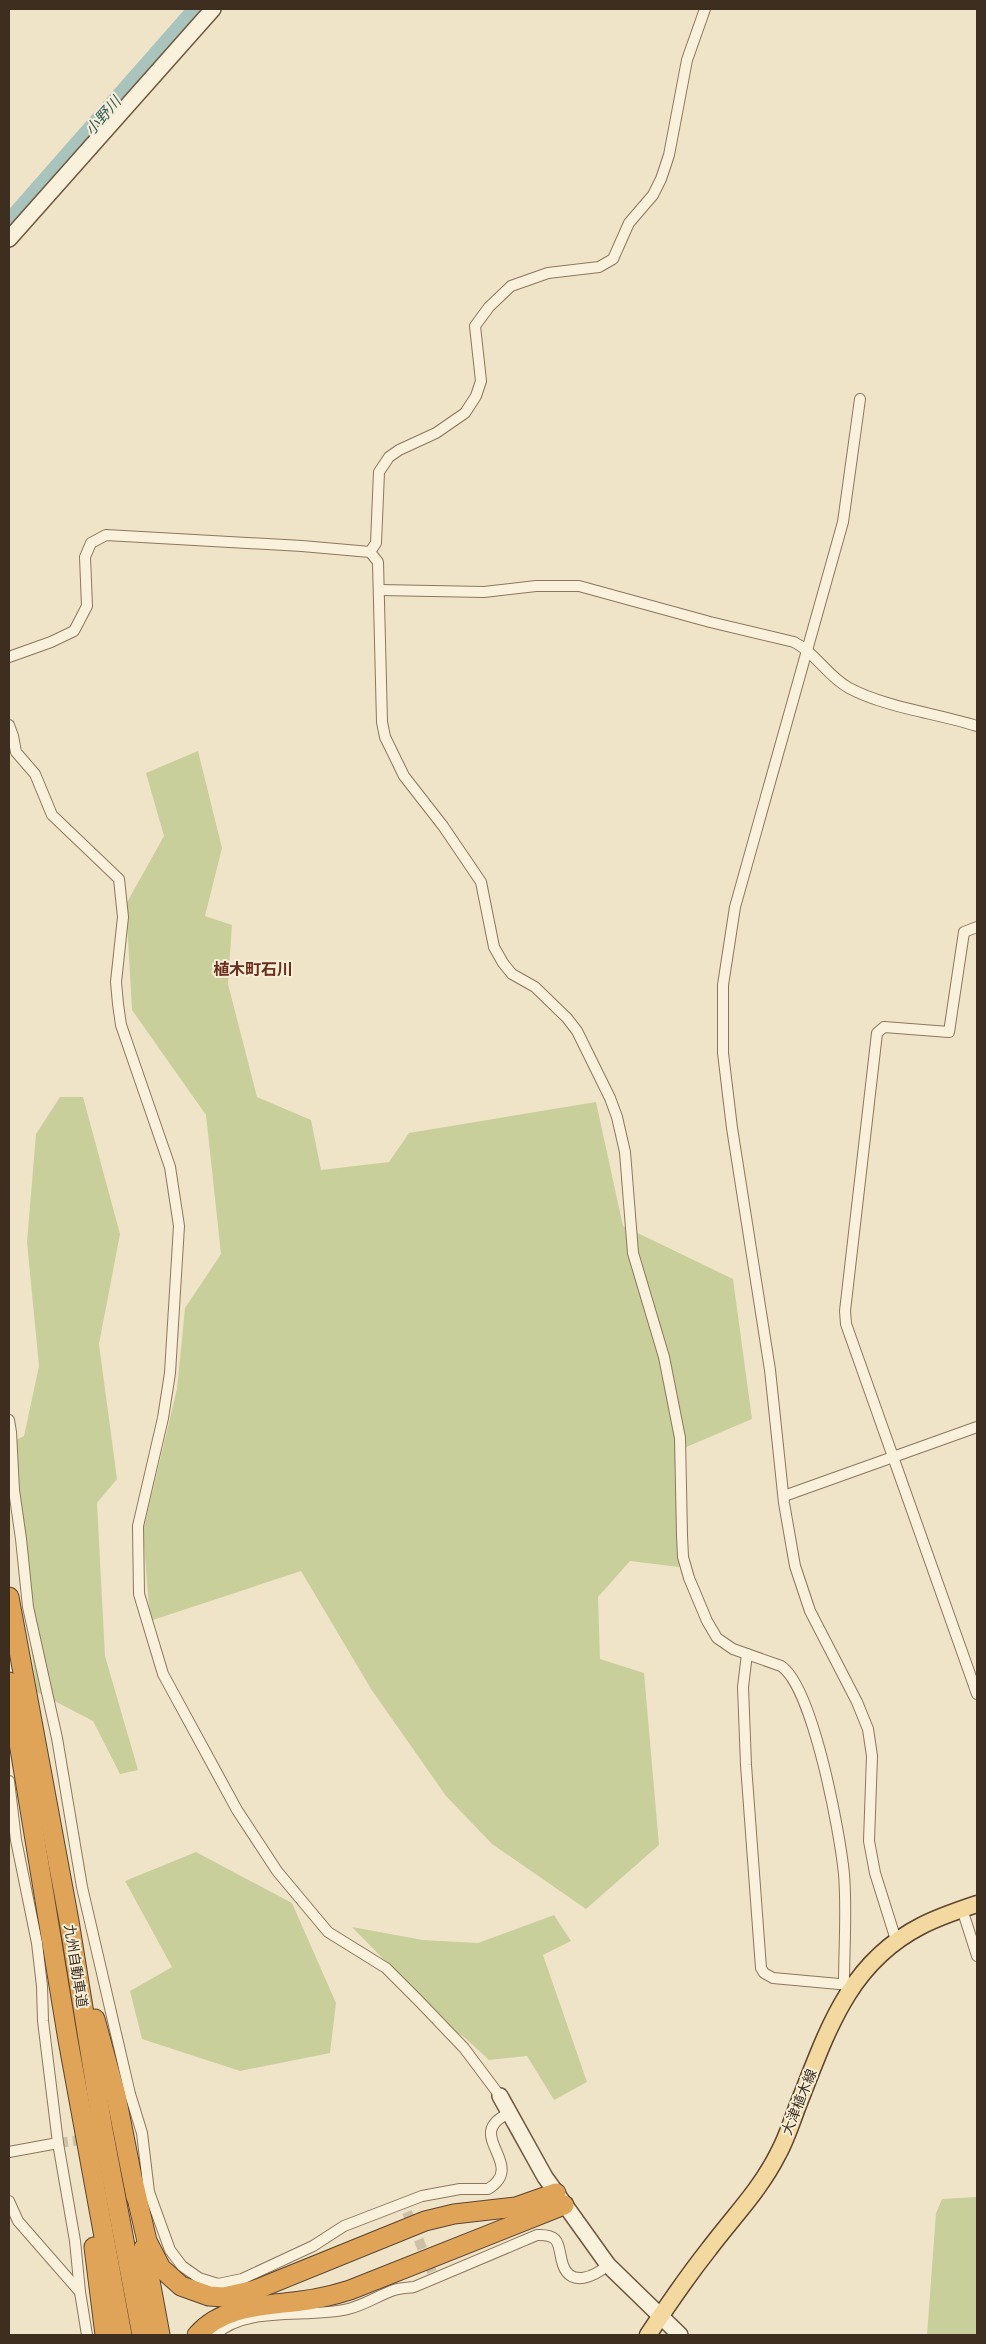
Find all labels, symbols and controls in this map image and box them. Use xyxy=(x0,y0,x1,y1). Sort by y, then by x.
water label: 小野川 xyxy=(81,91,126,139)
district label: 植木町石川 xyxy=(213,959,293,979)
street label: 九州自動車道 xyxy=(61,1923,91,2009)
street label: 大津植木線 xyxy=(778,2066,820,2138)

